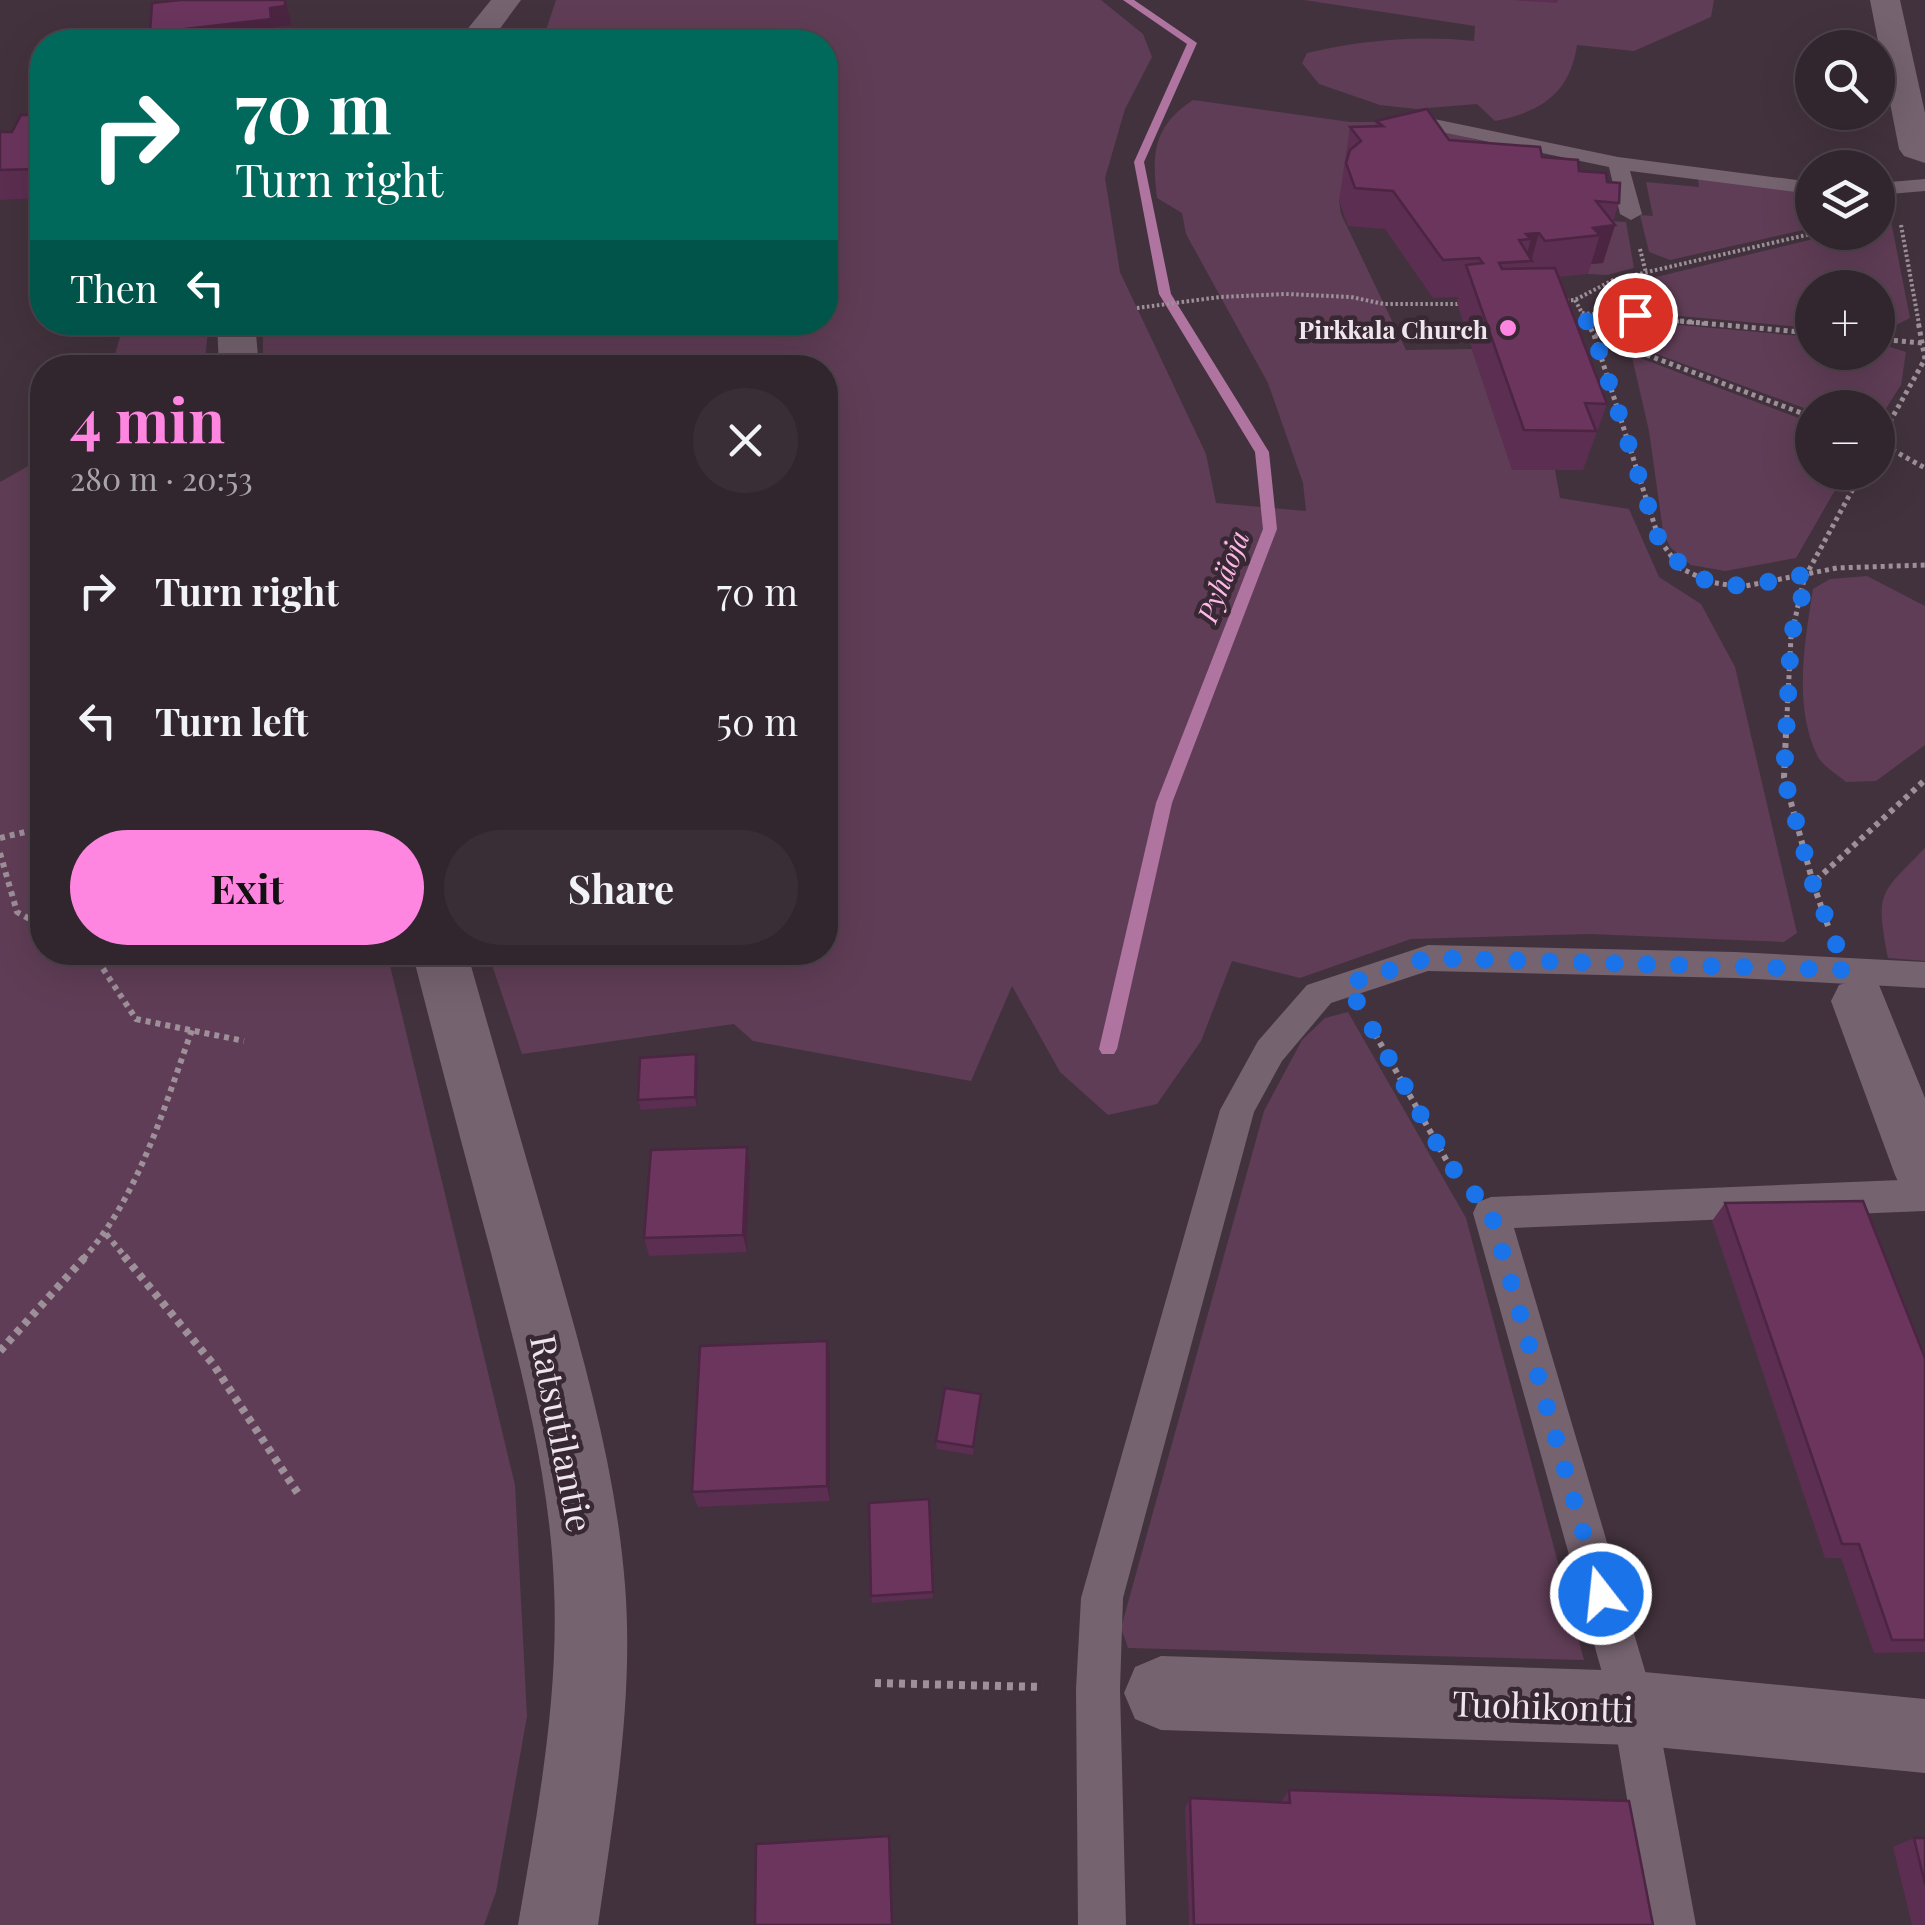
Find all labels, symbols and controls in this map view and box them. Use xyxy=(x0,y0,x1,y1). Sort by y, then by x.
map controls xyxy=(1795,30,1895,490)
button: search xyxy=(1795,30,1895,130)
text: 70 m xyxy=(235,58,392,152)
icon: right xyxy=(70,70,200,200)
text: Turn right xyxy=(235,148,443,208)
button: layers xyxy=(1795,150,1895,250)
icon: left xyxy=(178,260,233,315)
text: Then xyxy=(70,262,158,313)
button: + xyxy=(1795,270,1895,370)
pin xyxy=(1593,273,1678,358)
icon: arrive xyxy=(1608,288,1663,343)
place label: Pirkkala Church xyxy=(1298,312,1488,345)
marker: Pirkkala Church xyxy=(1497,317,1519,339)
text: 4 min xyxy=(70,378,225,458)
button: close xyxy=(693,388,798,493)
button: − xyxy=(1795,390,1895,490)
text: 280 m · 20:53 xyxy=(70,456,253,499)
water label: Pyhäoja xyxy=(1187,525,1256,628)
icon: right xyxy=(70,563,125,618)
text: Turn right xyxy=(155,565,339,616)
text: 70 m xyxy=(717,565,798,616)
icon: left xyxy=(70,693,125,748)
text: Turn left xyxy=(155,695,308,746)
text: 50 m xyxy=(716,695,798,746)
button: Exit xyxy=(70,830,424,945)
button: Share xyxy=(444,830,798,945)
street label: Ratsutilantie xyxy=(521,1330,605,1536)
position arrow xyxy=(1549,1542,1653,1646)
street label: Tuohikontti xyxy=(1452,1678,1634,1732)

